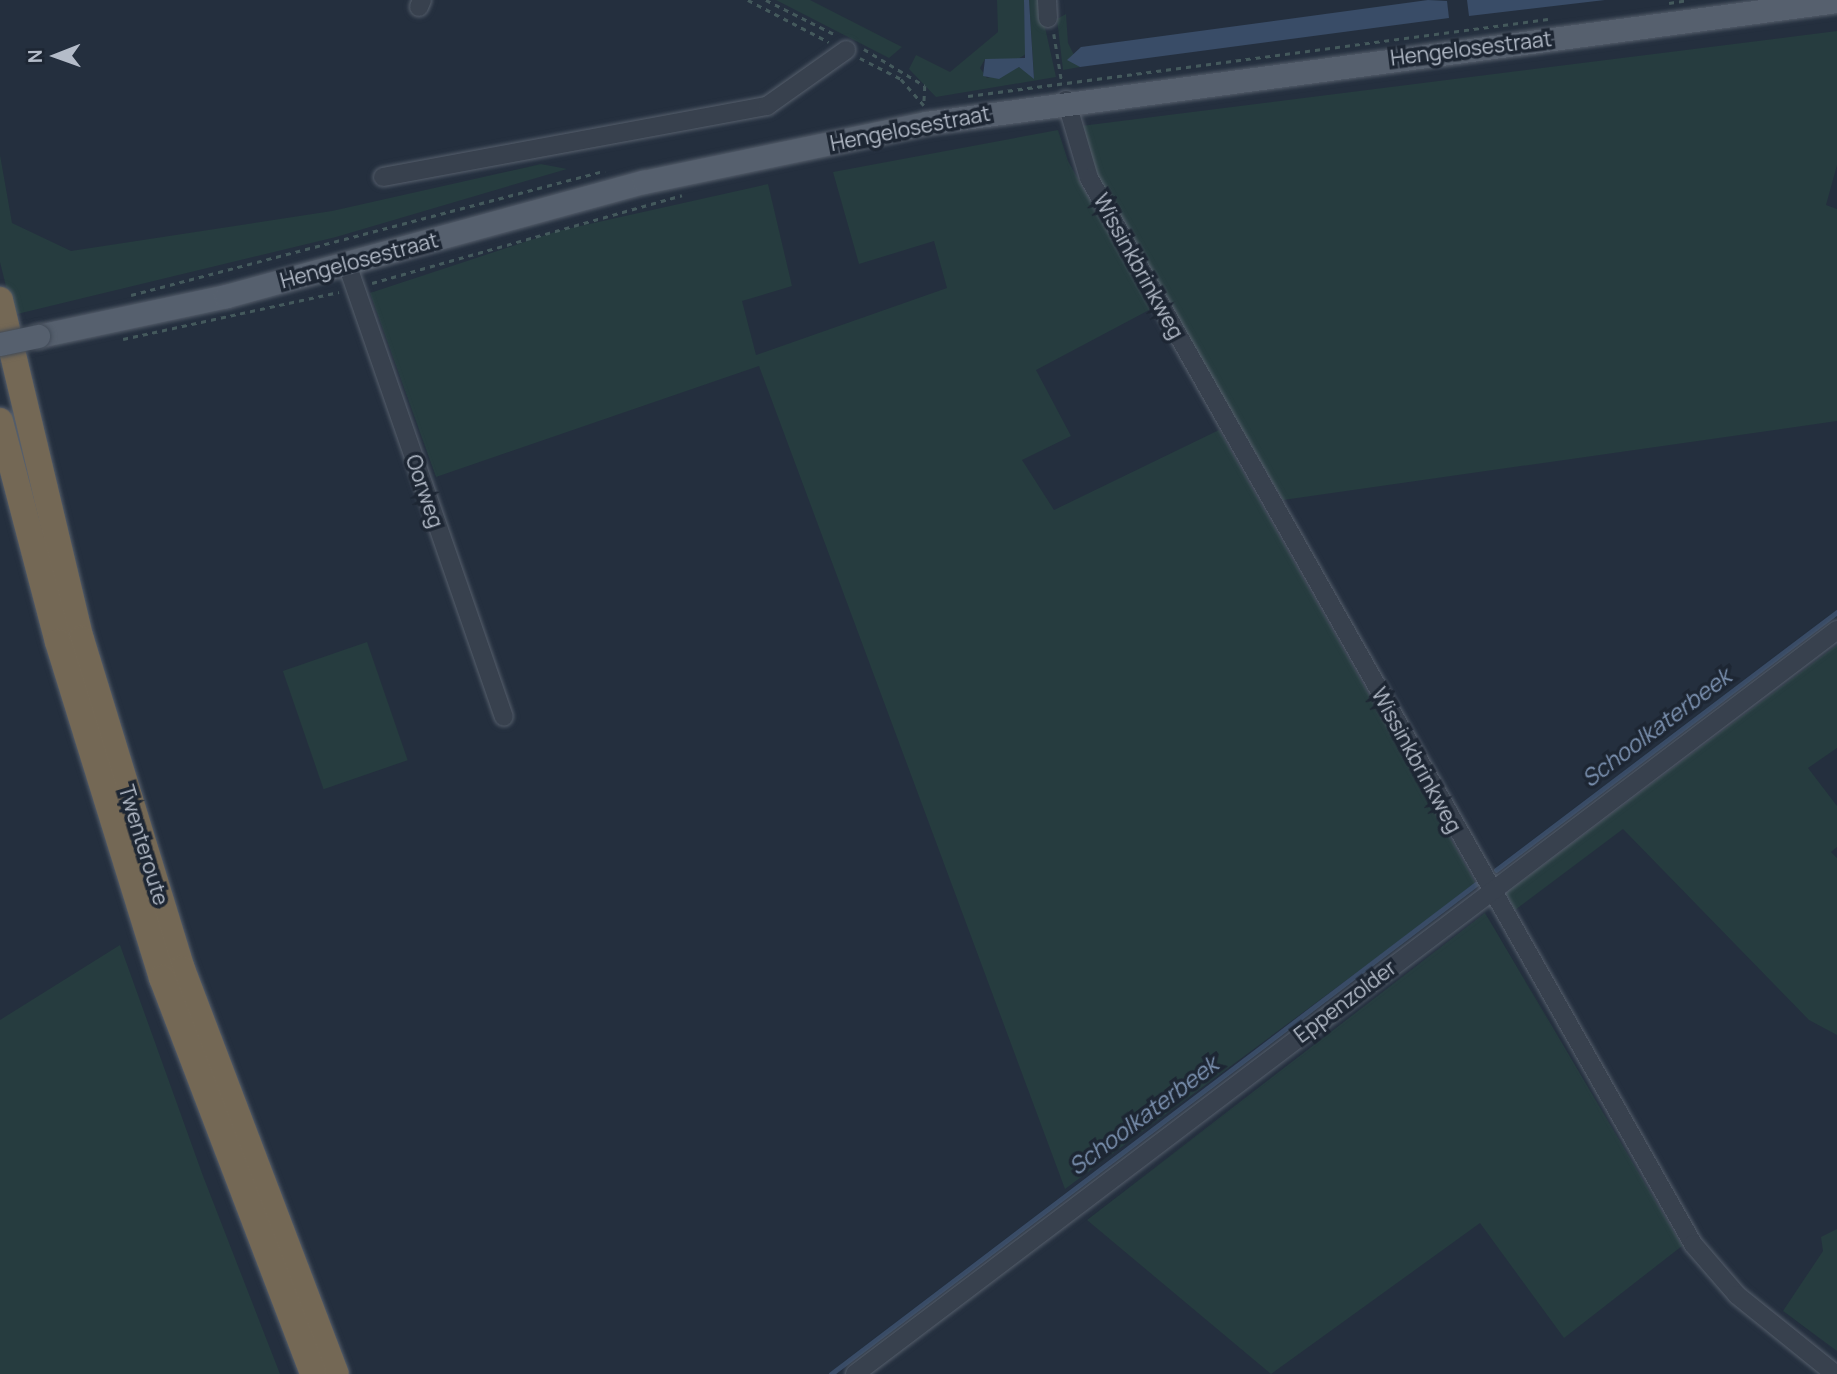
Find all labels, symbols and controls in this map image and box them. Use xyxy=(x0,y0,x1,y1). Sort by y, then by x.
north arrow xyxy=(21,21,91,91)
street label: Hengelosestraat xyxy=(1389,26,1553,70)
text: N xyxy=(22,49,48,63)
street label: Hengelosestraat xyxy=(828,100,992,156)
street label: Wissinkbrinkweg xyxy=(1089,189,1189,343)
street label: Hengelosestraat xyxy=(277,227,441,293)
street label: Oorweg xyxy=(401,451,449,531)
water label: Schoolkaterbeek xyxy=(1576,662,1736,792)
street label: Wissinkbrinkweg xyxy=(1367,683,1467,837)
street label: Twenteroute xyxy=(114,782,174,908)
street label: Eppenzolder xyxy=(1289,954,1401,1048)
water label: Schoolkaterbeek xyxy=(1063,1050,1223,1180)

